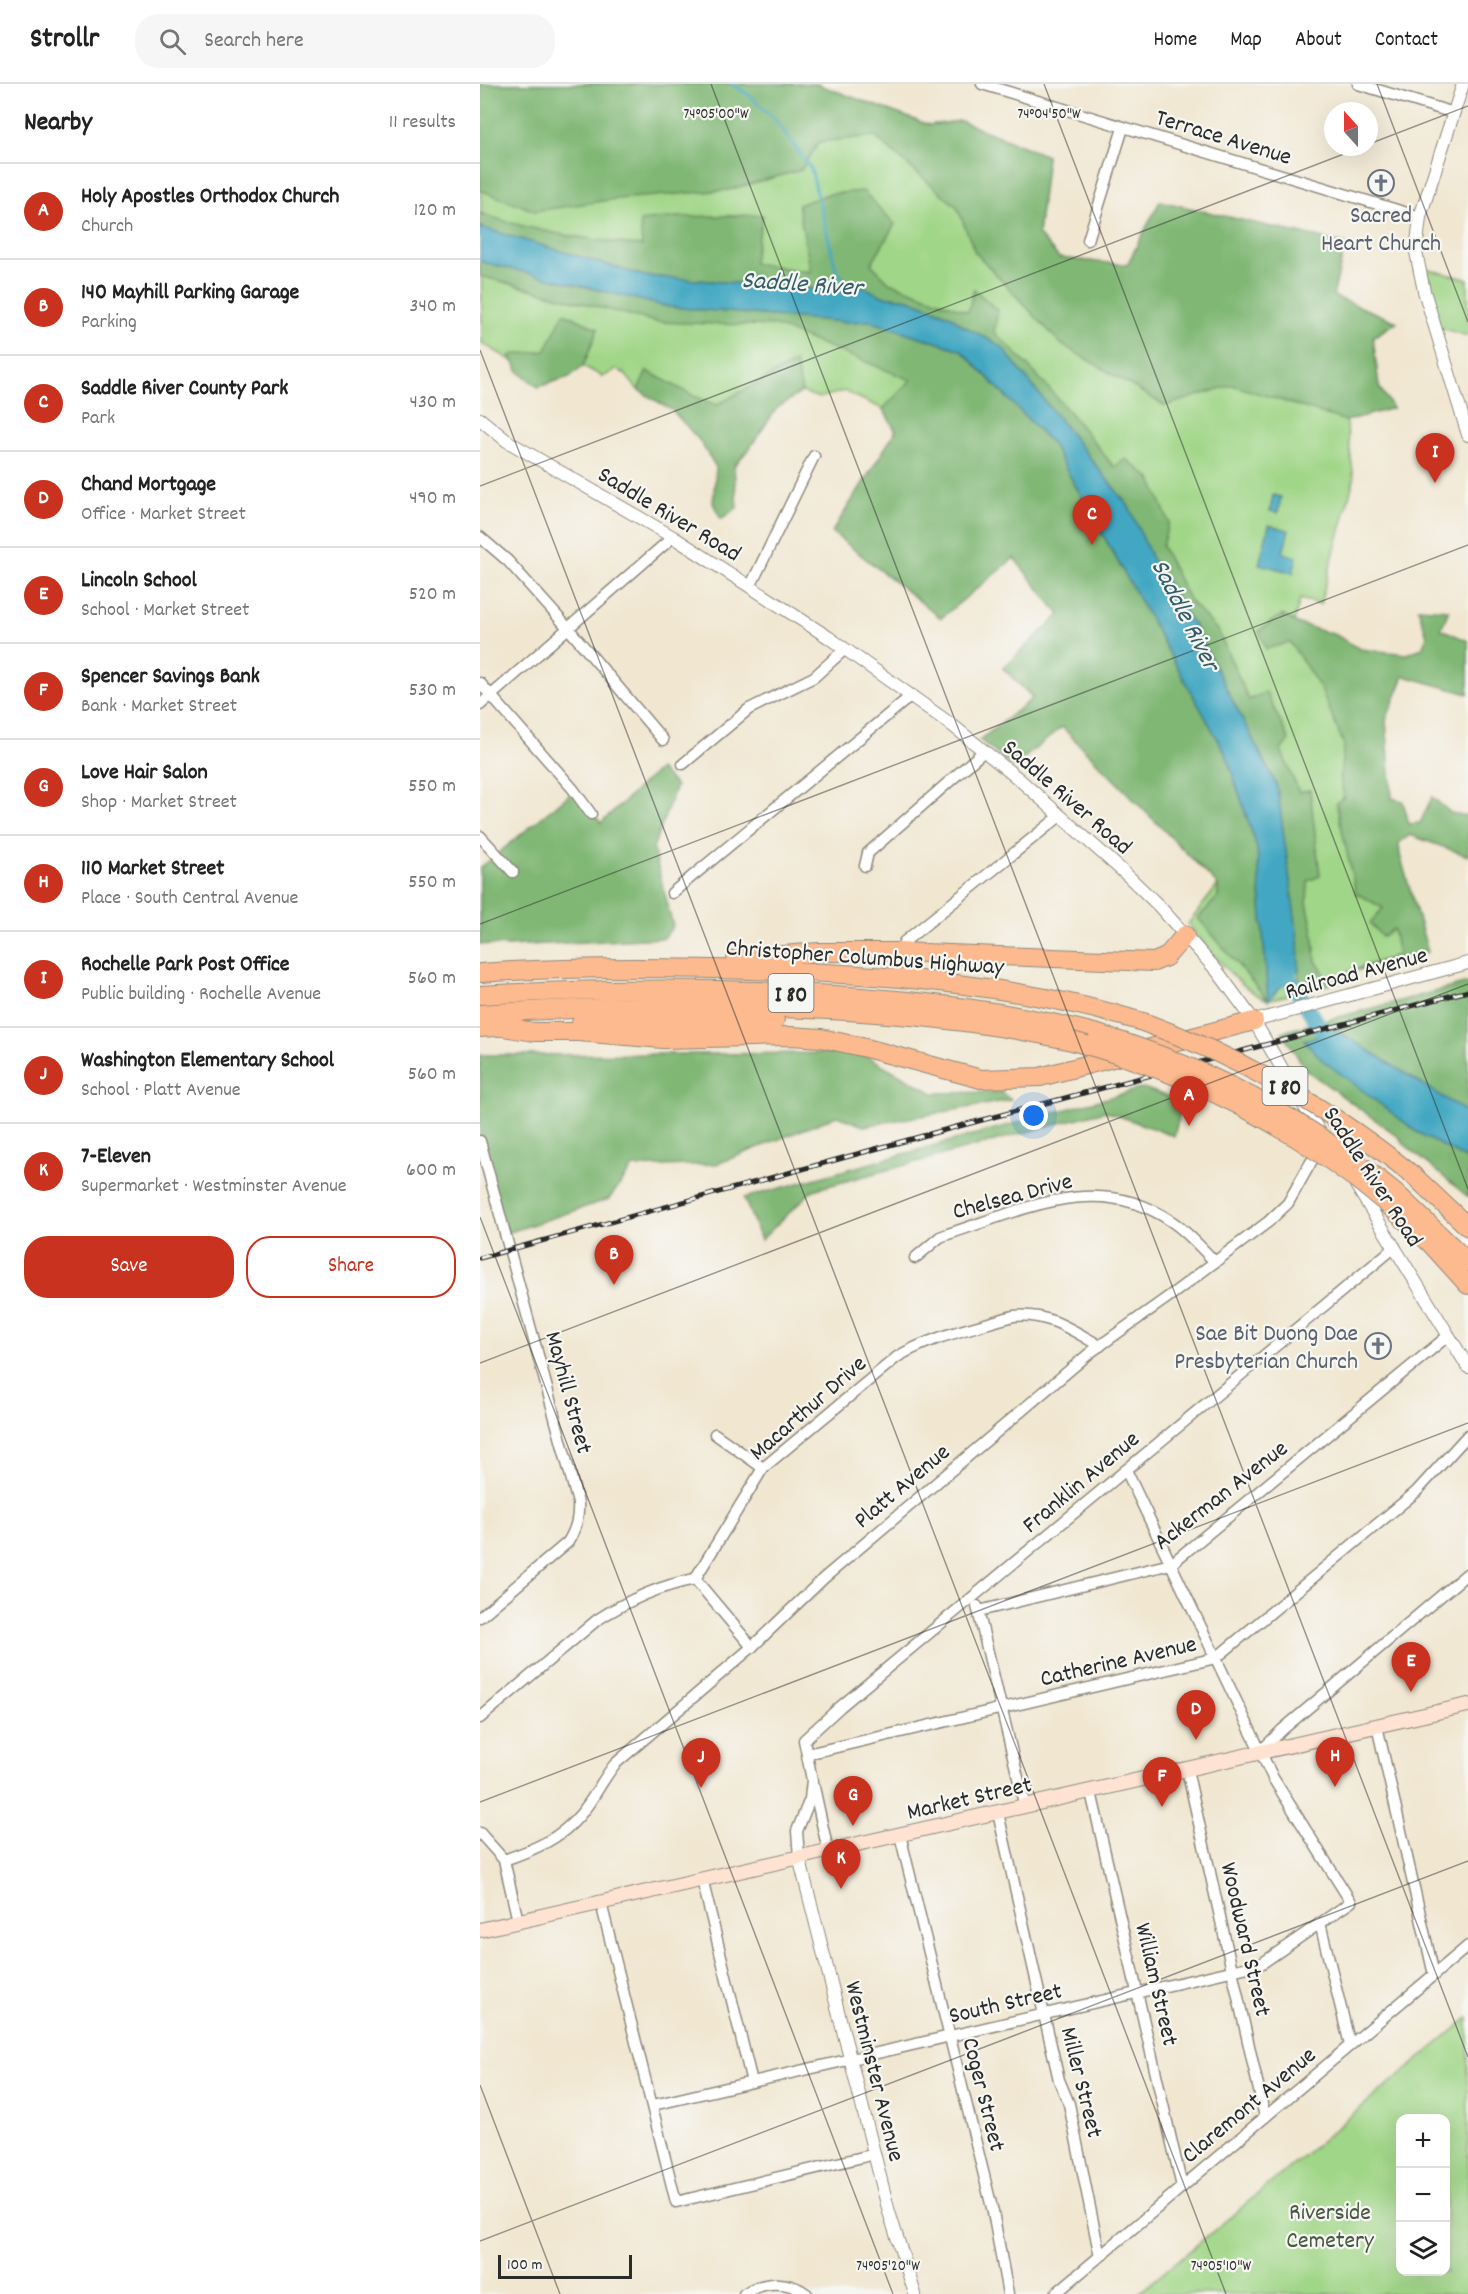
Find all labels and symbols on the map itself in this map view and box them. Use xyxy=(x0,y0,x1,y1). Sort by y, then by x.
street label: Terrace Avenue xyxy=(1151,102,1295,176)
north arrow xyxy=(1324,102,1378,156)
text: 74°05'00"W xyxy=(683,104,749,126)
text: 74°04'50"W xyxy=(1017,104,1081,126)
church icon: Sacred Heart Church xyxy=(1366,168,1396,198)
place label: Sacred Heart Church xyxy=(1321,200,1441,262)
water label: Saddle River xyxy=(740,263,867,308)
pin: I xyxy=(1416,434,1454,483)
street label: Saddle River Road xyxy=(590,459,747,572)
pin: C xyxy=(1072,496,1112,545)
water label: Saddle River xyxy=(1140,553,1229,681)
street label: Saddle River Road xyxy=(994,732,1138,864)
street label: Christopher Columbus Highway xyxy=(725,932,1006,986)
street label: Railroad Avenue xyxy=(1282,940,1432,1010)
road number: I 80 xyxy=(768,974,814,1012)
road number: I 80 xyxy=(1262,1067,1308,1105)
pin: A xyxy=(1170,1076,1208,1126)
street label: Saddle River Road xyxy=(1313,1100,1430,1255)
your location xyxy=(1019,1101,1048,1130)
street label: Chelsea Drive xyxy=(949,1166,1076,1230)
pin: B xyxy=(594,1236,634,1285)
place label: Sae Bit Duong Dae Presbyterian Church xyxy=(1174,1318,1358,1380)
street label: Mayhill Street xyxy=(534,1328,600,1458)
church icon: Sae Bit Duong Dae Presbyterian Church xyxy=(1363,1331,1393,1361)
street label: Macarthur Drive xyxy=(743,1349,875,1470)
street label: Franklin Avenue xyxy=(1016,1424,1148,1543)
street label: Ackerman Avenue xyxy=(1148,1433,1296,1560)
street label: Platt Avenue xyxy=(847,1437,959,1538)
street label: Catherine Avenue xyxy=(1037,1628,1200,1697)
pin: E xyxy=(1392,1642,1430,1692)
pin: D xyxy=(1176,1690,1216,1740)
pin: J xyxy=(682,1738,720,1788)
pin: H xyxy=(1316,1738,1354,1787)
pin: F xyxy=(1142,1758,1182,1807)
street label: Market Street xyxy=(904,1769,1036,1831)
pin: G xyxy=(834,1776,872,1826)
pin: K xyxy=(822,1840,860,1889)
street label: Woodward Street xyxy=(1210,1859,1278,2020)
street label: William Street xyxy=(1124,1920,1186,2050)
street label: South Street xyxy=(946,1975,1066,2034)
street label: Westminster Avenue xyxy=(834,1978,912,2166)
street label: Miller Street xyxy=(1050,2024,1110,2142)
street label: Coger Street xyxy=(952,2034,1013,2155)
street label: Claremont Avenue xyxy=(1175,2040,1325,2173)
park label: Riverside Cemetery xyxy=(1286,2197,1375,2259)
scale bar xyxy=(498,2252,632,2280)
text: 74°05'20"W xyxy=(856,2256,920,2278)
text: 74°05'10"W xyxy=(1191,2256,1252,2278)

